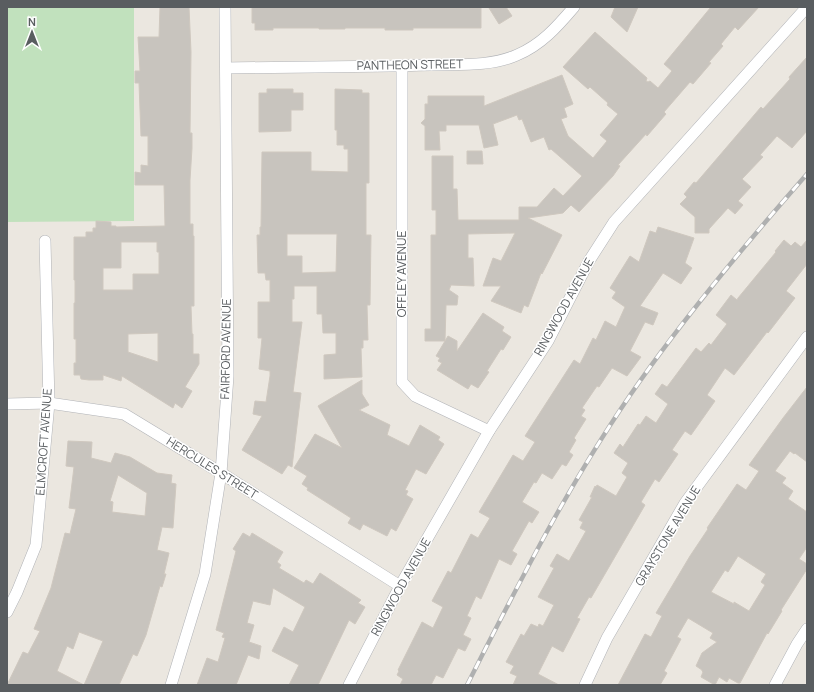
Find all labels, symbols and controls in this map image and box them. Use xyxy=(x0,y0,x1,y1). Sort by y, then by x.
north arrow xyxy=(12,12,52,52)
text: N xyxy=(28,14,36,29)
street label: PANTHEON STREET xyxy=(357,55,464,74)
street label: OFFLEY AVENUE xyxy=(393,231,410,317)
street label: RINGWOOD AVENUE xyxy=(530,254,598,359)
street label: FAIRFORD AVENUE xyxy=(216,298,235,400)
street label: ELMCROFT AVENUE xyxy=(31,388,56,496)
street label: HERCULES STREET xyxy=(163,433,262,503)
street label: GRAYSTONE AVENUE xyxy=(631,482,704,589)
street label: RINGWOOD AVENUE xyxy=(367,534,435,639)

